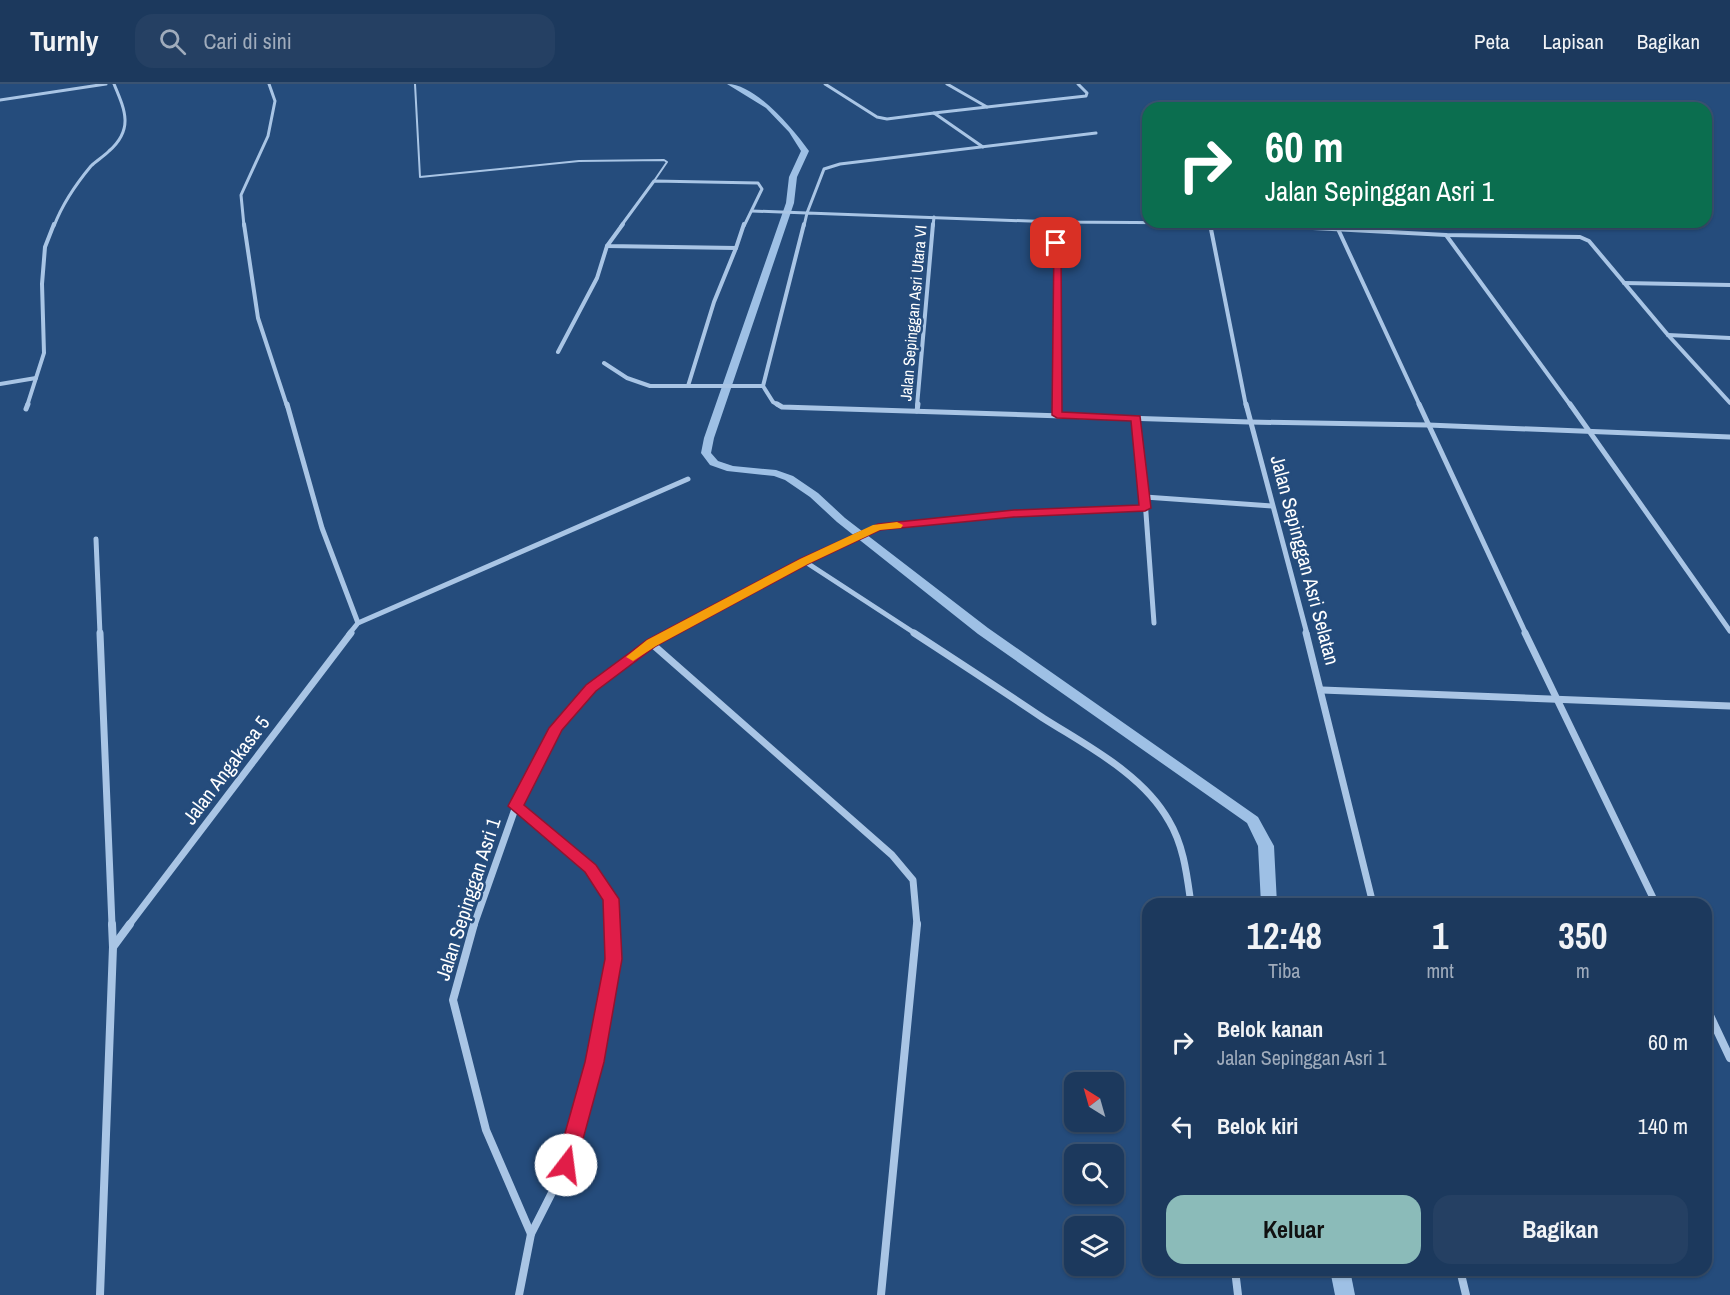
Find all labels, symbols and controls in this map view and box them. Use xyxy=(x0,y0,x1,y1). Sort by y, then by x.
search box xyxy=(135,14,555,68)
text: Turnly xyxy=(30,22,99,60)
icon: search xyxy=(156,25,189,58)
text: Cari di sini xyxy=(204,26,292,56)
text: Peta xyxy=(1474,27,1510,56)
text: Lapisan xyxy=(1543,27,1604,56)
text: Bagikan xyxy=(1637,27,1700,56)
text: 60 m xyxy=(1265,119,1344,175)
icon: right xyxy=(1166,126,1244,204)
text: Jalan Sepinggan Asri 1 xyxy=(1265,173,1494,209)
pin xyxy=(1030,217,1081,268)
street label: Jalan Sepinggan Asri Utara VI xyxy=(894,224,932,402)
icon: arrive xyxy=(1039,226,1072,259)
street label: Jalan Sepinggan Asri Selatan xyxy=(1264,452,1346,668)
street label: Jalan Angakasa 5 xyxy=(176,710,275,830)
street label: Jalan Sepinggan Asri 1 xyxy=(428,814,507,984)
text: 12:48 xyxy=(1246,912,1322,960)
text: 1 xyxy=(1432,912,1448,960)
text: 350 xyxy=(1558,912,1608,960)
text: Tiba xyxy=(1268,957,1300,984)
text: mnt xyxy=(1426,957,1454,984)
text: m xyxy=(1576,957,1590,984)
text: Belok kanan xyxy=(1217,1014,1323,1044)
icon: right xyxy=(1166,1026,1199,1059)
text: 60 m xyxy=(1648,1027,1688,1057)
text: Jalan Sepinggan Asri 1 xyxy=(1217,1044,1387,1071)
north arrow xyxy=(1064,1072,1124,1132)
map controls xyxy=(1064,1072,1124,1276)
icon: left xyxy=(1166,1110,1199,1143)
text: Belok kiri xyxy=(1217,1111,1298,1141)
text: 140 m xyxy=(1638,1111,1688,1141)
position arrow xyxy=(534,1133,598,1197)
button: search xyxy=(1064,1144,1124,1204)
button: Keluar xyxy=(1166,1195,1421,1264)
button: Bagikan xyxy=(1433,1195,1688,1264)
button: layers xyxy=(1064,1216,1124,1276)

